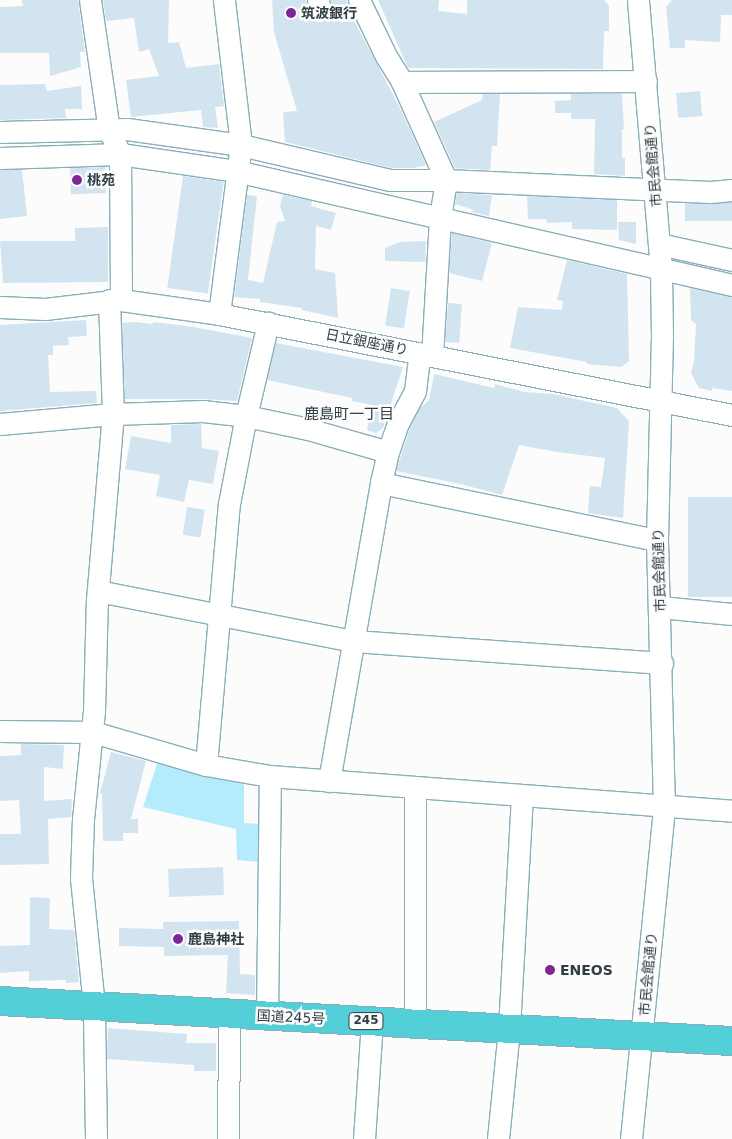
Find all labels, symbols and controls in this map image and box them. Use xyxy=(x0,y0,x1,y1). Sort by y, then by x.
place label: 筑波銀行 xyxy=(301,5,357,21)
marker: 筑波銀行 xyxy=(285,7,297,19)
street label: 市民会館通り xyxy=(641,122,665,208)
place label: 桃苑 xyxy=(87,172,115,188)
marker: 桃苑 xyxy=(71,174,83,186)
street label: 日立銀座通り xyxy=(324,326,410,358)
district label: 鹿島町一丁目 xyxy=(304,406,394,424)
street label: 市民会館通り xyxy=(649,528,669,612)
place label: 鹿島神社 xyxy=(188,931,244,947)
street label: 市民会館通り xyxy=(636,931,660,1017)
marker: 鹿島神社 xyxy=(172,933,184,945)
place label: ENEOS xyxy=(560,962,613,978)
marker: ENEOS xyxy=(544,964,556,976)
street label: 国道245号 xyxy=(256,1007,326,1027)
road number: 245 xyxy=(347,1011,385,1030)

